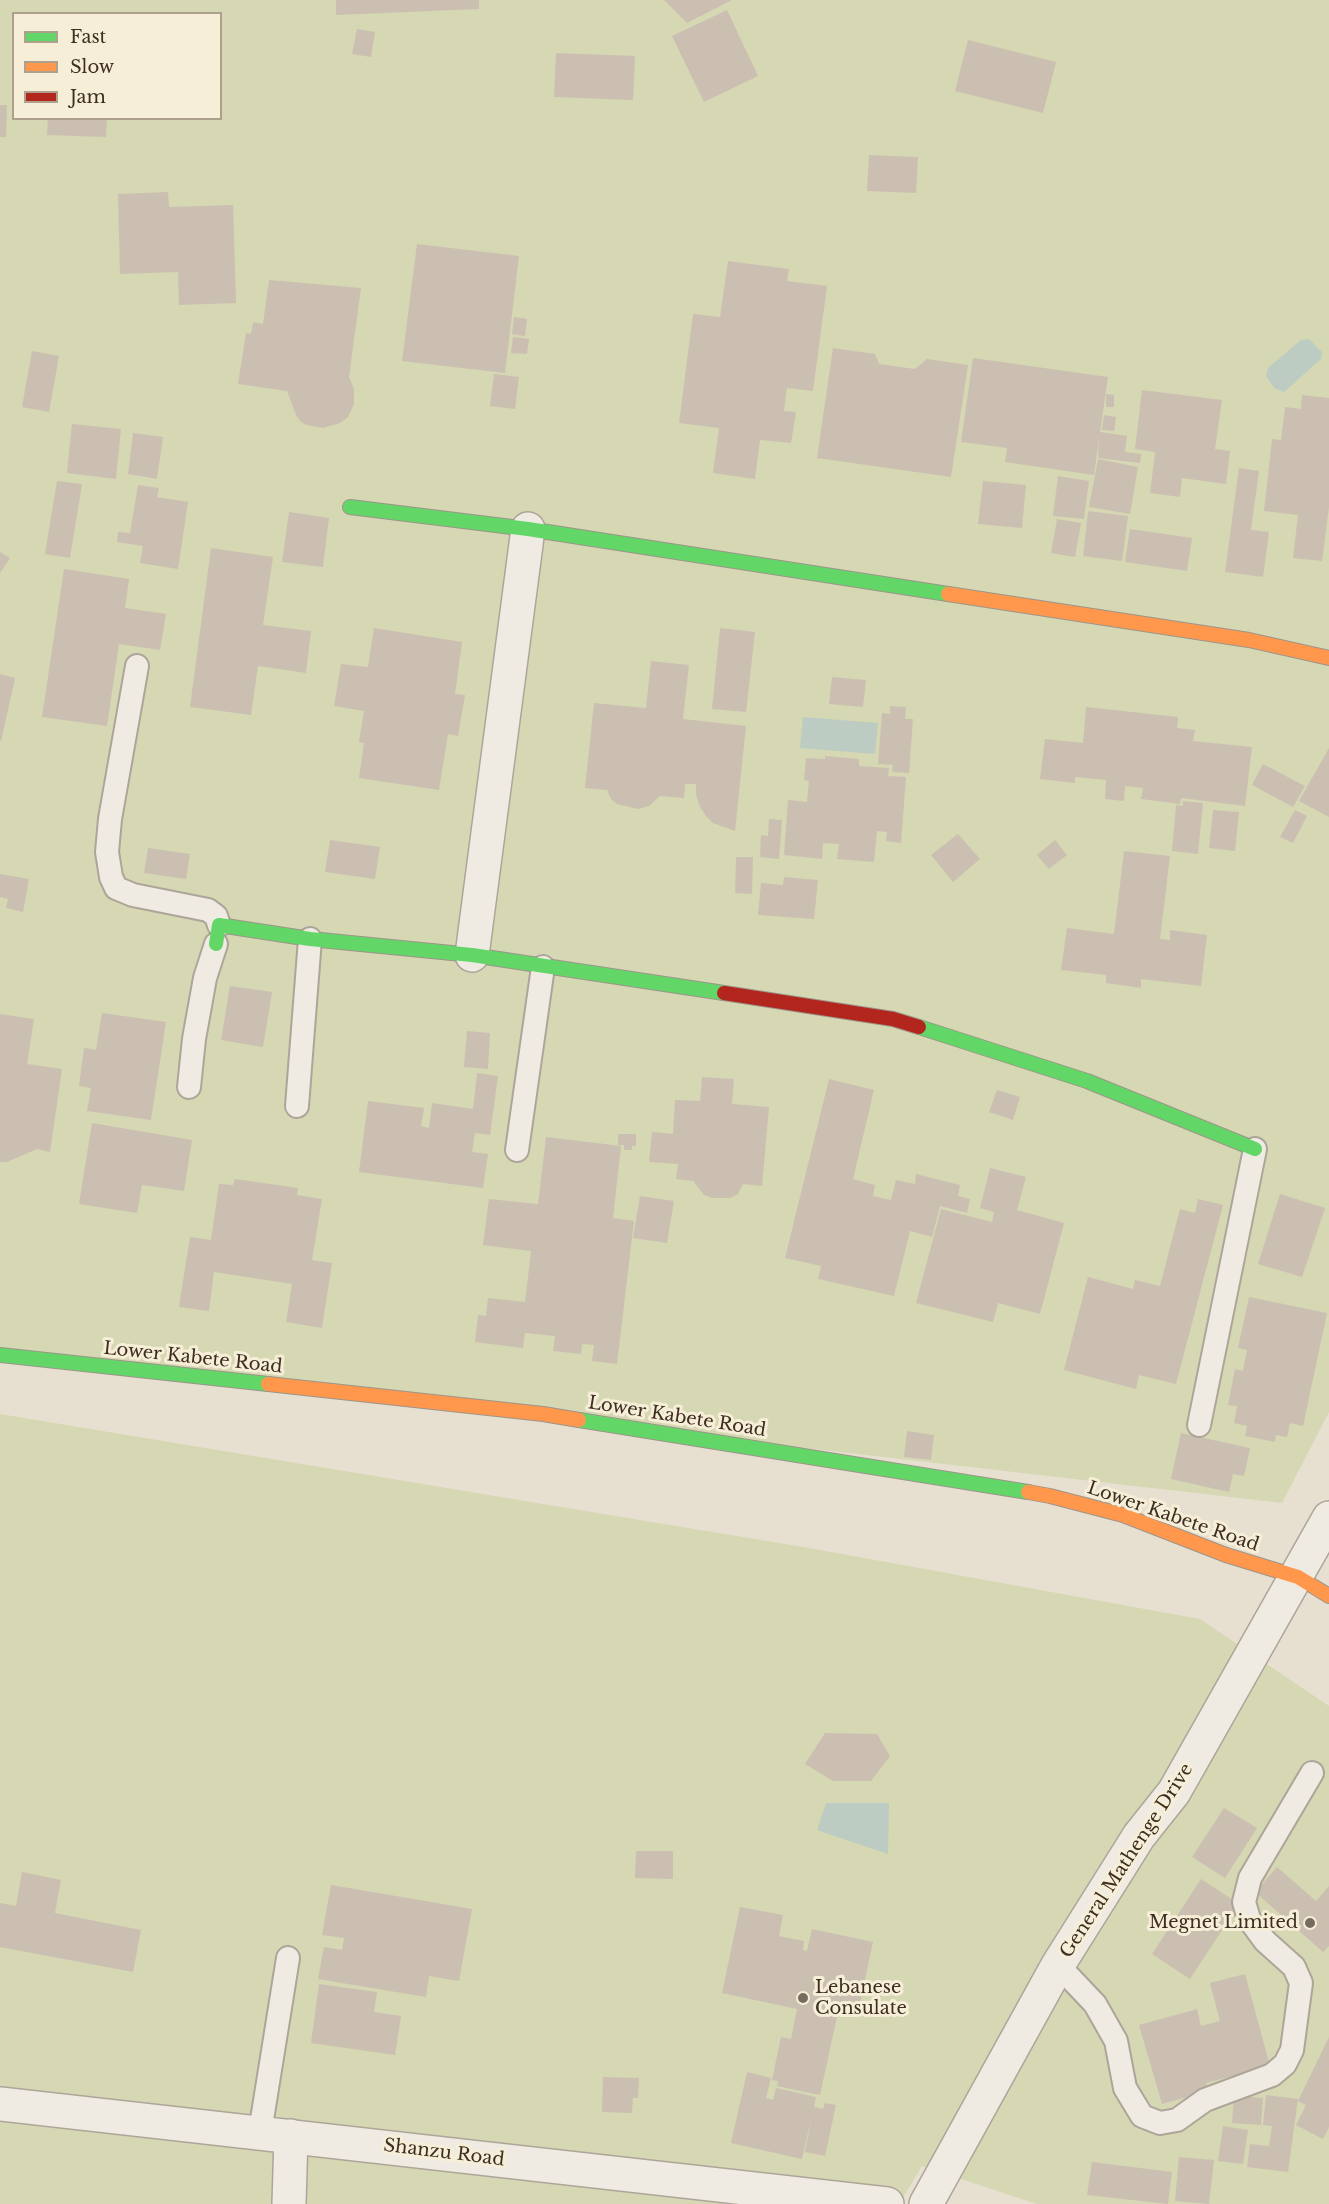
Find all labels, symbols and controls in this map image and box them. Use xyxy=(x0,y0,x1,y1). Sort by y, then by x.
legend xyxy=(12,12,222,120)
text: Fast xyxy=(70,26,106,48)
text: Slow xyxy=(70,56,114,78)
text: Jam xyxy=(70,86,106,108)
street label: Lower Kabete Road xyxy=(102,1338,284,1378)
street label: Lower Kabete Road xyxy=(586,1392,768,1442)
street label: Lower Kabete Road xyxy=(1084,1478,1262,1556)
street label: General Mathenge Drive xyxy=(1056,1760,1198,1962)
place label: Megnet Limited xyxy=(1149,1912,1298,1934)
marker: Megnet Limited xyxy=(1303,1916,1317,1930)
place label: Lebanese Consulate xyxy=(815,1977,907,2020)
marker: Lebanese Consulate xyxy=(796,1991,810,2005)
street label: Shanzu Road xyxy=(382,2135,506,2171)

